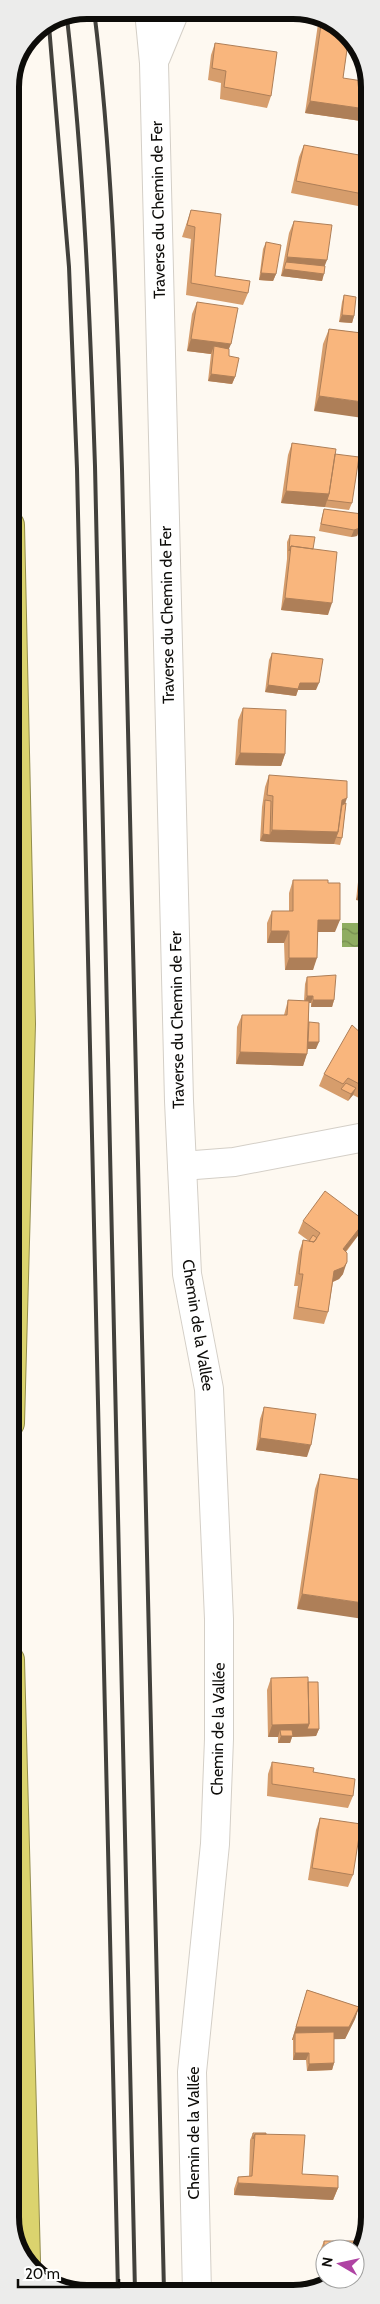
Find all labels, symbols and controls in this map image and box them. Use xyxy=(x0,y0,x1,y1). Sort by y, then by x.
street label: Traverse du Chemin de Fer xyxy=(147,120,169,299)
street label: Traverse du Chemin de Fer xyxy=(156,525,178,704)
street label: Traverse du Chemin de Fer xyxy=(166,930,188,1109)
street label: Chemin de la Vallée xyxy=(178,1258,218,1392)
street label: Chemin de la Vallée xyxy=(207,1662,229,1796)
street label: Chemin de la Vallée xyxy=(184,2066,203,2200)
north arrow xyxy=(315,2239,365,2289)
scale bar xyxy=(18,2256,119,2288)
text: N xyxy=(317,2256,337,2268)
text: 20 m xyxy=(25,2265,60,2283)

